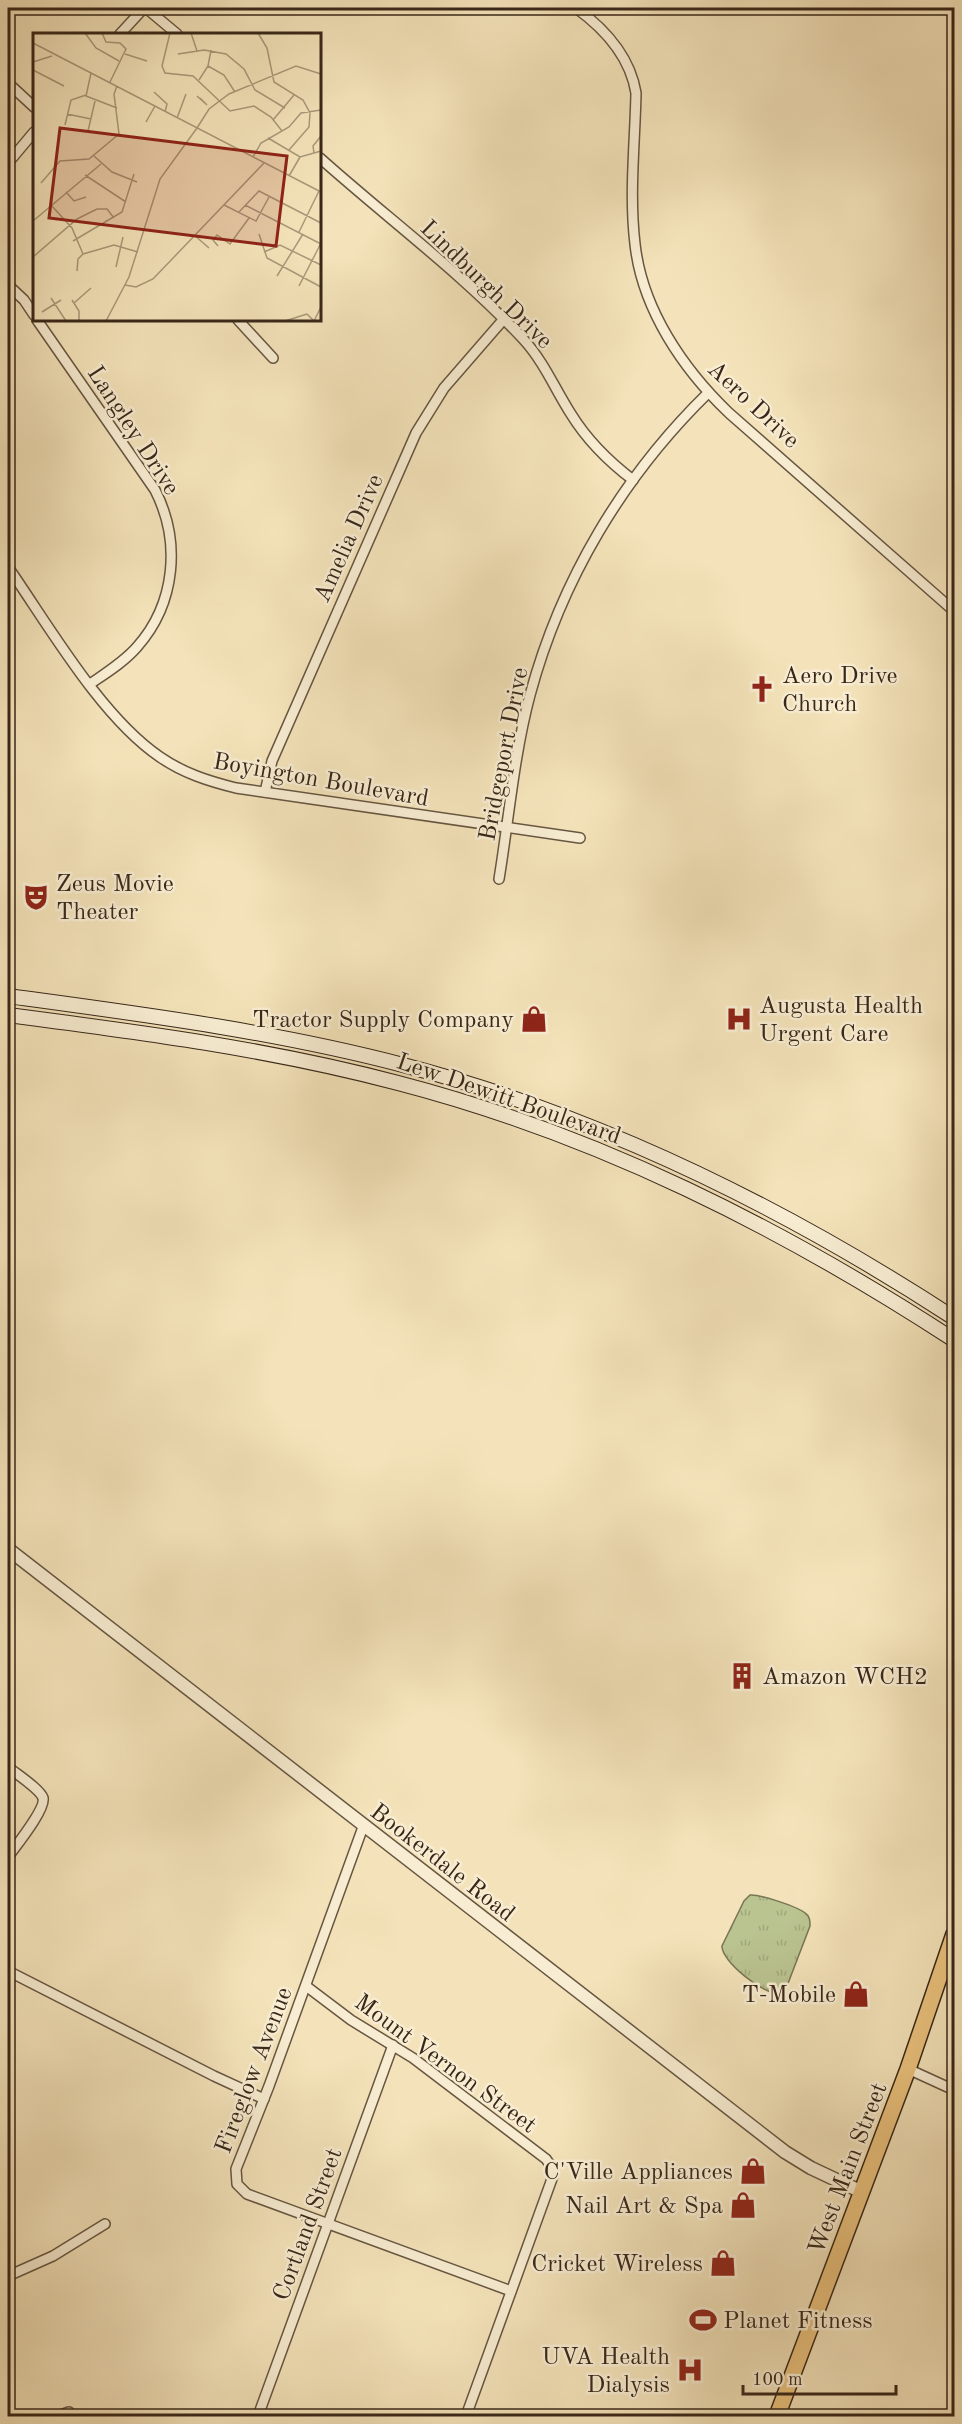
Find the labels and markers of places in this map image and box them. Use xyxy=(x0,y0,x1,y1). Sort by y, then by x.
place label: Aero Drive Church xyxy=(782,665,898,717)
church icon: Aero Drive Church xyxy=(747,674,777,704)
place label: Zeus Movie Theater xyxy=(56,873,174,925)
theatre icon: Zeus Movie Theater xyxy=(21,882,51,912)
place label: Augusta Health Urgent Care xyxy=(759,995,923,1047)
shop icon: Tractor Supply Company xyxy=(519,1004,549,1034)
hospital icon: Augusta Health Urgent Care xyxy=(724,1004,754,1034)
place label: Tractor Supply Company xyxy=(252,1009,514,1033)
building icon: Amazon WCH2 xyxy=(727,1661,757,1691)
place label: Amazon WCH2 xyxy=(762,1666,928,1690)
shop icon: T-Mobile xyxy=(841,1979,871,2009)
place label: T-Mobile xyxy=(742,1984,836,2008)
shop icon: C'Ville Appliances xyxy=(738,2156,768,2186)
place label: C'Ville Appliances xyxy=(544,2161,733,2185)
shop icon: Nail Art & Spa xyxy=(728,2190,758,2220)
place label: Nail Art & Spa xyxy=(565,2195,723,2219)
shop icon: Cricket Wireless xyxy=(708,2248,738,2278)
place label: Cricket Wireless xyxy=(531,2253,703,2277)
sports icon: Planet Fitness xyxy=(688,2305,718,2335)
place label: Planet Fitness xyxy=(723,2310,873,2334)
place label: UVA Health Dialysis xyxy=(541,2346,670,2398)
hospital icon: UVA Health Dialysis xyxy=(675,2355,705,2385)

